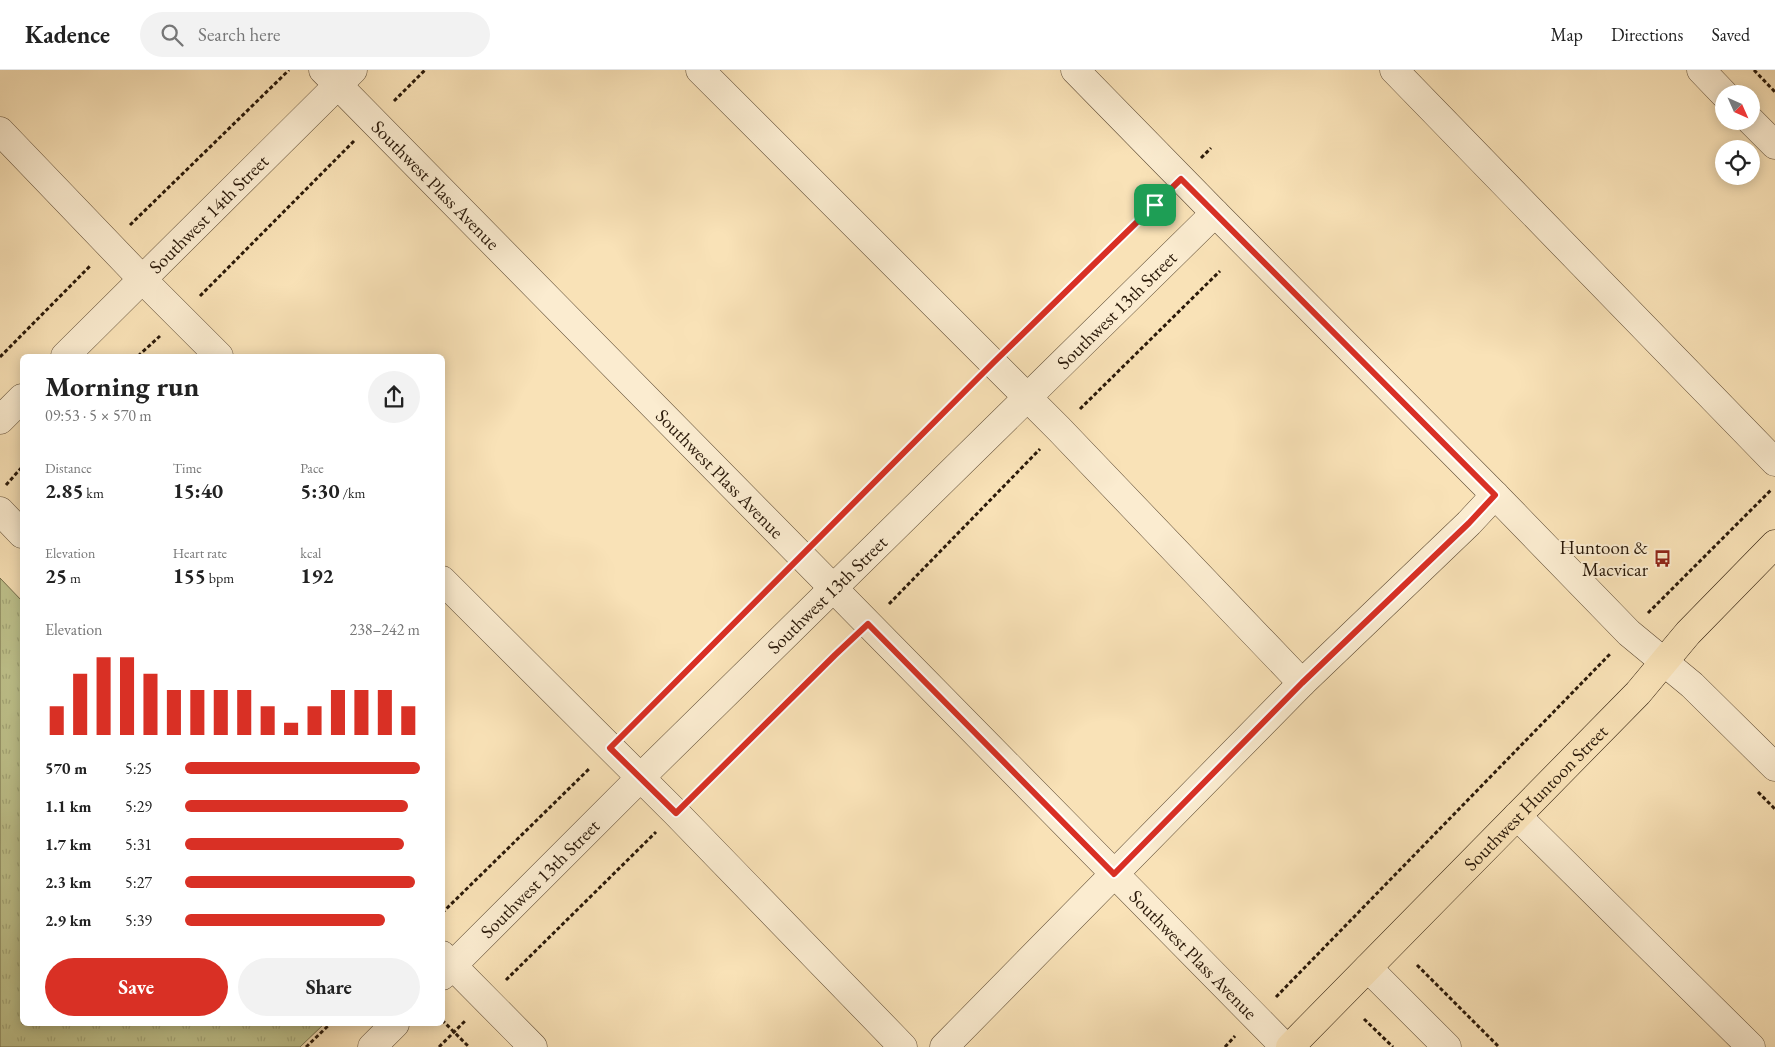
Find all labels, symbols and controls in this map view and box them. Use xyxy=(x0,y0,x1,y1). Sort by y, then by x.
search box xyxy=(140,12,490,57)
text: Kadence xyxy=(25,19,110,50)
icon: search xyxy=(158,21,186,49)
text: Search here xyxy=(198,22,281,47)
text: Map xyxy=(1551,23,1583,46)
text: Directions xyxy=(1611,23,1683,46)
text: Saved xyxy=(1711,23,1750,46)
north arrow xyxy=(1715,85,1760,130)
map controls xyxy=(1715,85,1760,185)
street label: Southwest Plass Avenue xyxy=(366,114,505,255)
button: locate xyxy=(1715,140,1760,185)
street label: Southwest 14th Street xyxy=(143,149,274,279)
pin xyxy=(1134,184,1176,226)
icon: arrive xyxy=(1141,191,1169,219)
street label: Southwest 13th Street xyxy=(1051,245,1182,374)
text: Morning run xyxy=(45,368,199,404)
button: share xyxy=(368,371,420,423)
street label: Southwest Plass Avenue xyxy=(651,403,790,544)
text: 09:53 · 5 × 570 m xyxy=(45,405,152,426)
text: Distance xyxy=(45,459,92,477)
text: Time xyxy=(173,459,202,477)
text: Pace xyxy=(300,459,324,477)
text: 2.85 xyxy=(45,477,84,504)
text: 15:40 xyxy=(173,477,223,504)
text: 5:30 xyxy=(300,477,340,504)
text: km xyxy=(84,484,104,502)
text: /km xyxy=(340,484,365,502)
street label: Southwest 13th Street xyxy=(761,530,892,659)
place label: Huntoon & Macvicar xyxy=(1560,535,1649,582)
text: Elevation xyxy=(45,544,95,562)
text: Heart rate xyxy=(173,544,227,562)
text: kcal xyxy=(300,544,321,562)
bus stop icon: Huntoon & Macvicar xyxy=(1652,548,1672,568)
text: 25 xyxy=(45,562,67,589)
text: 155 xyxy=(173,562,206,589)
text: 192 xyxy=(300,562,334,589)
text: m xyxy=(67,569,81,587)
text: bpm xyxy=(206,569,234,587)
text: Elevation xyxy=(45,619,103,640)
text: 238–242 m xyxy=(349,619,420,640)
street label: Southwest Huntoon Street xyxy=(1458,719,1613,876)
text: 570 m xyxy=(45,758,87,779)
text: 5:25 xyxy=(125,758,152,779)
text: 1.1 km xyxy=(45,796,91,817)
text: 5:29 xyxy=(125,796,152,817)
street label: Southwest 13th Street xyxy=(475,813,605,943)
text: 1.7 km xyxy=(45,834,91,855)
text: 5:31 xyxy=(125,834,152,855)
text: 2.3 km xyxy=(45,872,91,893)
text: 5:27 xyxy=(125,872,152,893)
street label: Southwest Plass Avenue xyxy=(1124,884,1263,1025)
text: 2.9 km xyxy=(45,910,91,931)
text: 5:39 xyxy=(125,910,152,931)
button: Save xyxy=(45,958,228,1016)
button: Share xyxy=(238,958,420,1016)

